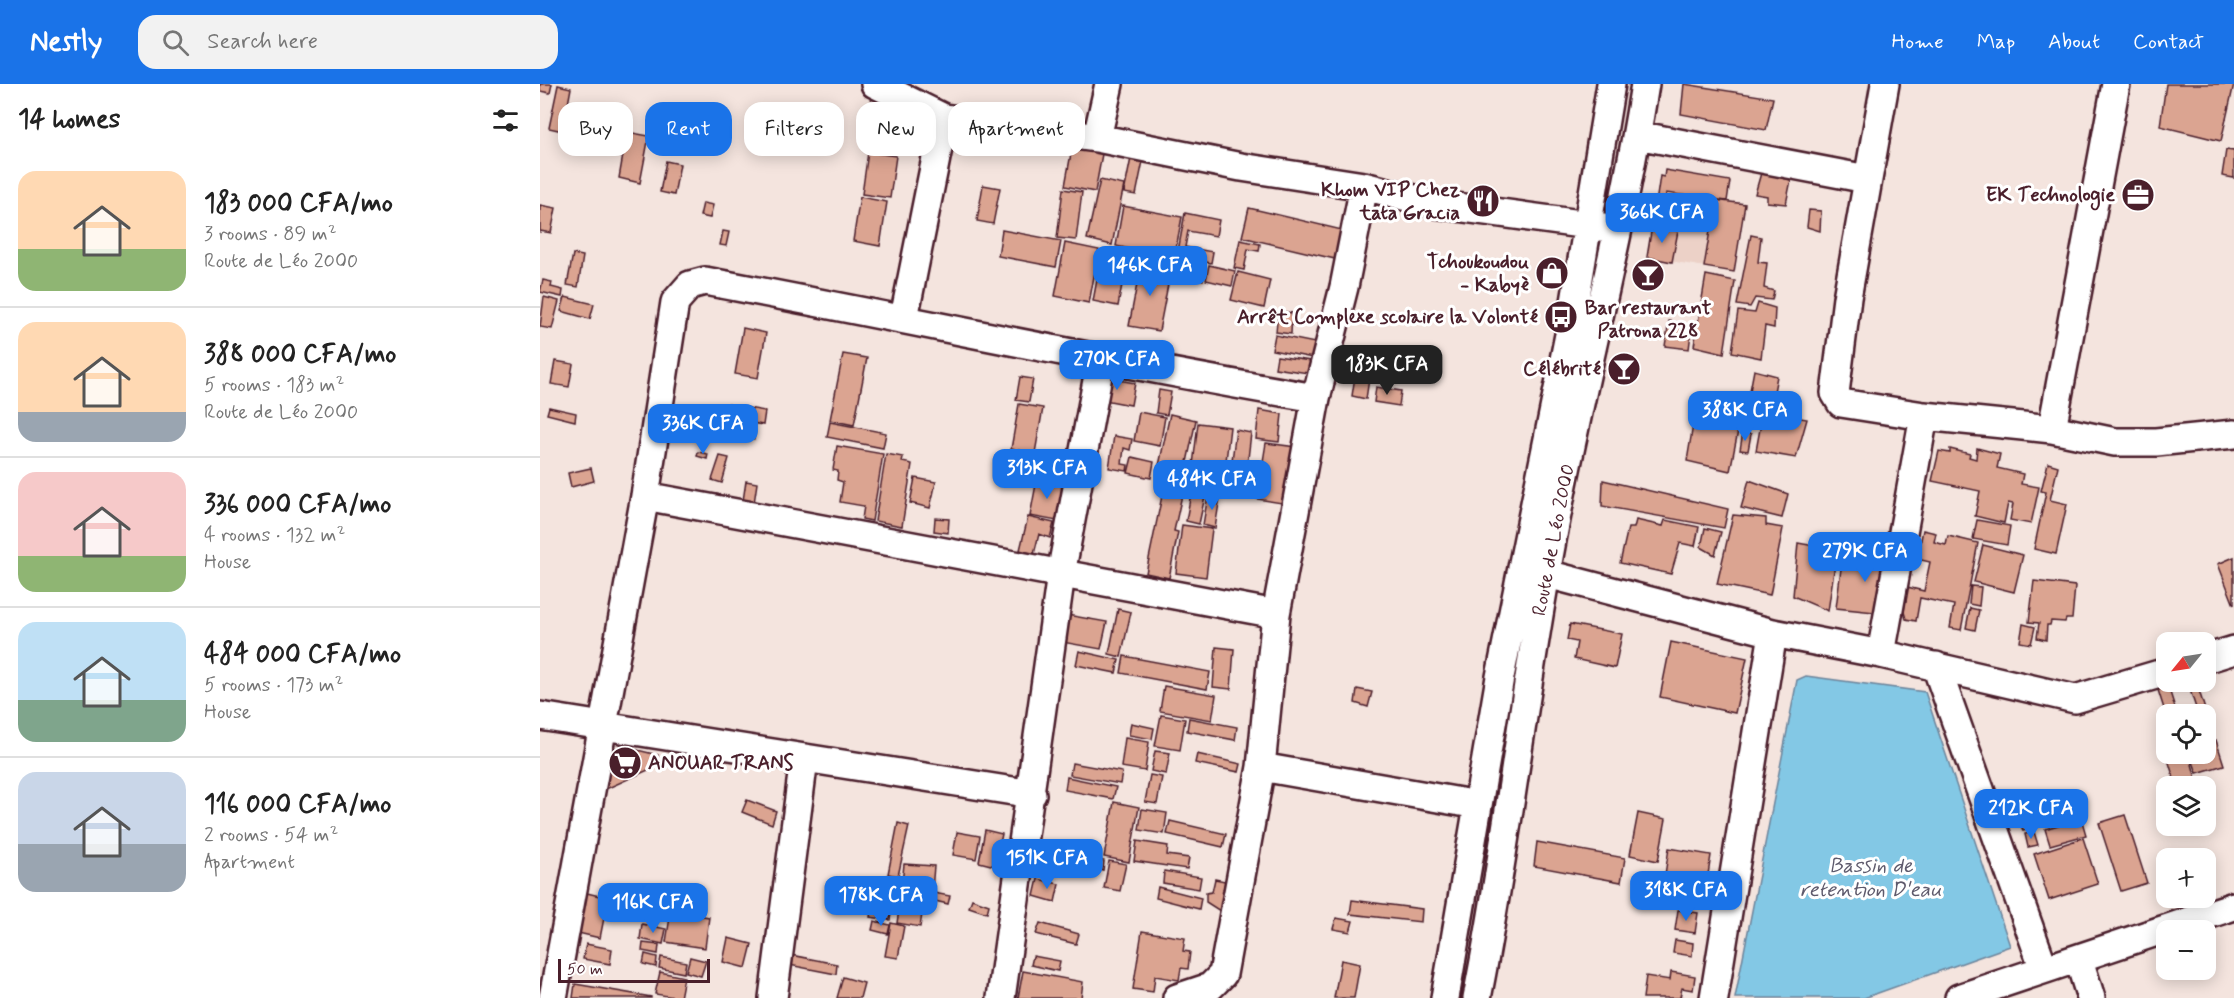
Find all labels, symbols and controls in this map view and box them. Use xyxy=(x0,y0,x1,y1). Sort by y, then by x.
search box xyxy=(138,15,558,69)
text: Nestly xyxy=(30,24,102,61)
icon: search xyxy=(159,26,192,59)
text: Search here xyxy=(207,28,318,56)
text: Home xyxy=(1892,28,1944,56)
text: Map xyxy=(1977,28,2015,56)
text: About xyxy=(2048,28,2100,56)
text: Contact xyxy=(2133,28,2204,56)
chip: Buy xyxy=(558,102,633,156)
chip: Rent xyxy=(645,102,732,156)
chip: Filters xyxy=(744,102,844,156)
chip: New xyxy=(856,102,936,156)
chip: Apartment xyxy=(948,102,1085,156)
text: 14 homes xyxy=(18,103,120,137)
icon: filters xyxy=(489,104,522,137)
place label: Khom VIP Chez tata Gracia xyxy=(1321,177,1460,227)
office icon: EK Technologie xyxy=(2120,177,2156,213)
place label: EK Technologie xyxy=(1986,182,2115,211)
restaurant icon: Khom VIP Chez tata Gracia xyxy=(1465,183,1501,219)
text: 183 000 CFA/mo xyxy=(204,187,393,221)
pin: 366K CFA xyxy=(1600,193,1724,244)
icon: home xyxy=(66,195,138,267)
text: 366K CFA xyxy=(1620,199,1704,226)
text: 3 rooms · 89 m² xyxy=(204,221,337,248)
pin: 146K CFA xyxy=(1088,246,1212,297)
text: Route de Léo 2000 xyxy=(204,248,358,275)
place label: Tchoukoudou - Kabyè xyxy=(1427,249,1529,299)
text: 146K CFA xyxy=(1107,252,1193,279)
shop icon: Tchoukoudou - Kabyè xyxy=(1534,255,1570,291)
bar icon: Bar restaurant Patrona 228 xyxy=(1630,257,1666,293)
place label: Bar restaurant Patrona 228 xyxy=(1585,295,1712,345)
bus stop icon: Arrêt Complexe scolaire la Volonté xyxy=(1543,299,1579,335)
place label: Arrêt Complexe scolaire la Volonté xyxy=(1237,304,1538,331)
text: 388 000 CFA/mo xyxy=(204,338,396,372)
pin: 270K CFA xyxy=(1055,340,1179,391)
pin: 183K CFA xyxy=(1325,345,1449,396)
icon: home xyxy=(66,346,138,418)
text: 270K CFA xyxy=(1073,346,1161,373)
text: 183K CFA xyxy=(1345,351,1429,378)
bar icon: Célébrité xyxy=(1606,351,1642,387)
place label: Célébrité xyxy=(1523,356,1601,383)
text: 5 rooms · 183 m² xyxy=(204,372,344,399)
pin: 388K CFA xyxy=(1683,391,1807,442)
text: 388K CFA xyxy=(1702,397,1788,424)
text: Route de Léo 2000 xyxy=(204,399,358,426)
pin: 336K CFA xyxy=(641,404,765,455)
text: 336K CFA xyxy=(662,410,744,437)
pin: 313K CFA xyxy=(985,449,1109,500)
text: 313K CFA xyxy=(1006,455,1088,482)
pin: 484K CFA xyxy=(1150,460,1274,511)
street label: Route de Léo 2000 xyxy=(1526,462,1582,618)
text: 484K CFA xyxy=(1167,466,1257,493)
text: 336 000 CFA/mo xyxy=(204,488,391,522)
icon: home xyxy=(66,496,138,568)
text: 4 rooms · 132 m² xyxy=(204,522,345,549)
pin: 279K CFA xyxy=(1803,532,1927,583)
text: 279K CFA xyxy=(1822,538,1908,565)
text: House xyxy=(204,549,251,576)
north arrow xyxy=(2156,632,2216,692)
map controls xyxy=(2156,632,2216,980)
text: 484 000 CFA/mo xyxy=(204,638,401,672)
icon: home xyxy=(66,646,138,718)
text: 5 rooms · 173 m² xyxy=(204,672,343,699)
text: House xyxy=(204,699,251,726)
button: locate xyxy=(2156,704,2216,764)
supermarket icon: ANOUAR TRANS xyxy=(607,745,643,781)
place label: ANOUAR TRANS xyxy=(648,750,795,777)
button: layers xyxy=(2156,776,2216,836)
text: 116 000 CFA/mo xyxy=(204,788,391,822)
pin: 212K CFA xyxy=(1969,789,2093,840)
text: 212K CFA xyxy=(1988,795,2074,822)
icon: home xyxy=(66,796,138,868)
text: 2 rooms · 54 m² xyxy=(204,822,338,849)
pin: 151K CFA xyxy=(985,839,1109,890)
text: 151K CFA xyxy=(1006,845,1088,872)
button: + xyxy=(2156,848,2216,908)
text: Apartment xyxy=(204,849,295,876)
water label: Bassin de retention D'eau xyxy=(1800,852,1942,904)
pin: 318K CFA xyxy=(1624,871,1748,922)
pin: 178K CFA xyxy=(819,876,943,927)
text: 318K CFA xyxy=(1644,877,1728,904)
text: 178K CFA xyxy=(838,882,924,909)
pin: 116K CFA xyxy=(591,883,715,934)
text: 116K CFA xyxy=(612,889,694,916)
button: − xyxy=(2156,920,2216,980)
scale bar xyxy=(558,956,710,984)
text: 50 m xyxy=(567,959,603,980)

